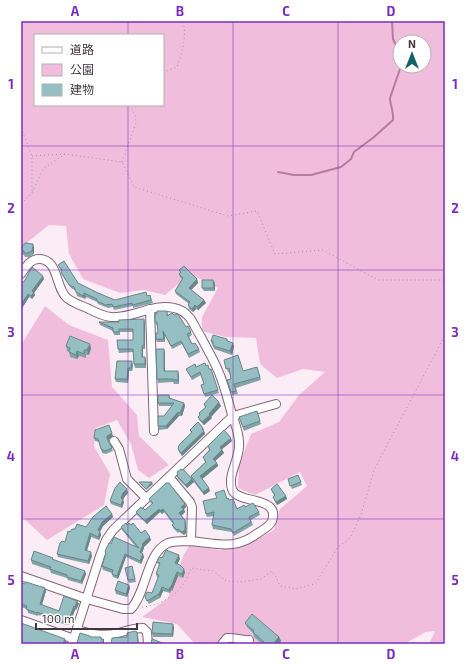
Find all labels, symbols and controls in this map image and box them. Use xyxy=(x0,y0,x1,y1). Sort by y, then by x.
text: A xyxy=(71,3,80,19)
text: B xyxy=(176,3,184,19)
text: C xyxy=(282,3,290,19)
text: D xyxy=(387,3,396,19)
legend xyxy=(34,34,164,106)
north arrow xyxy=(392,34,432,74)
text: N xyxy=(408,37,416,50)
text: 道路 xyxy=(70,42,94,56)
text: 公園 xyxy=(70,62,94,76)
text: 1 xyxy=(8,76,14,92)
text: 1 xyxy=(452,76,458,92)
text: 建物 xyxy=(70,82,94,96)
text: 2 xyxy=(7,200,15,216)
text: 2 xyxy=(451,200,459,216)
text: 3 xyxy=(7,324,15,340)
text: 3 xyxy=(451,324,459,340)
text: 4 xyxy=(7,448,15,464)
text: 4 xyxy=(451,448,459,464)
text: 5 xyxy=(7,572,15,588)
text: 5 xyxy=(451,572,459,588)
scale bar xyxy=(36,605,137,631)
text: 100 m xyxy=(42,611,74,625)
text: A xyxy=(71,646,80,662)
text: B xyxy=(176,646,184,662)
text: C xyxy=(282,646,290,662)
text: D xyxy=(387,646,396,662)

